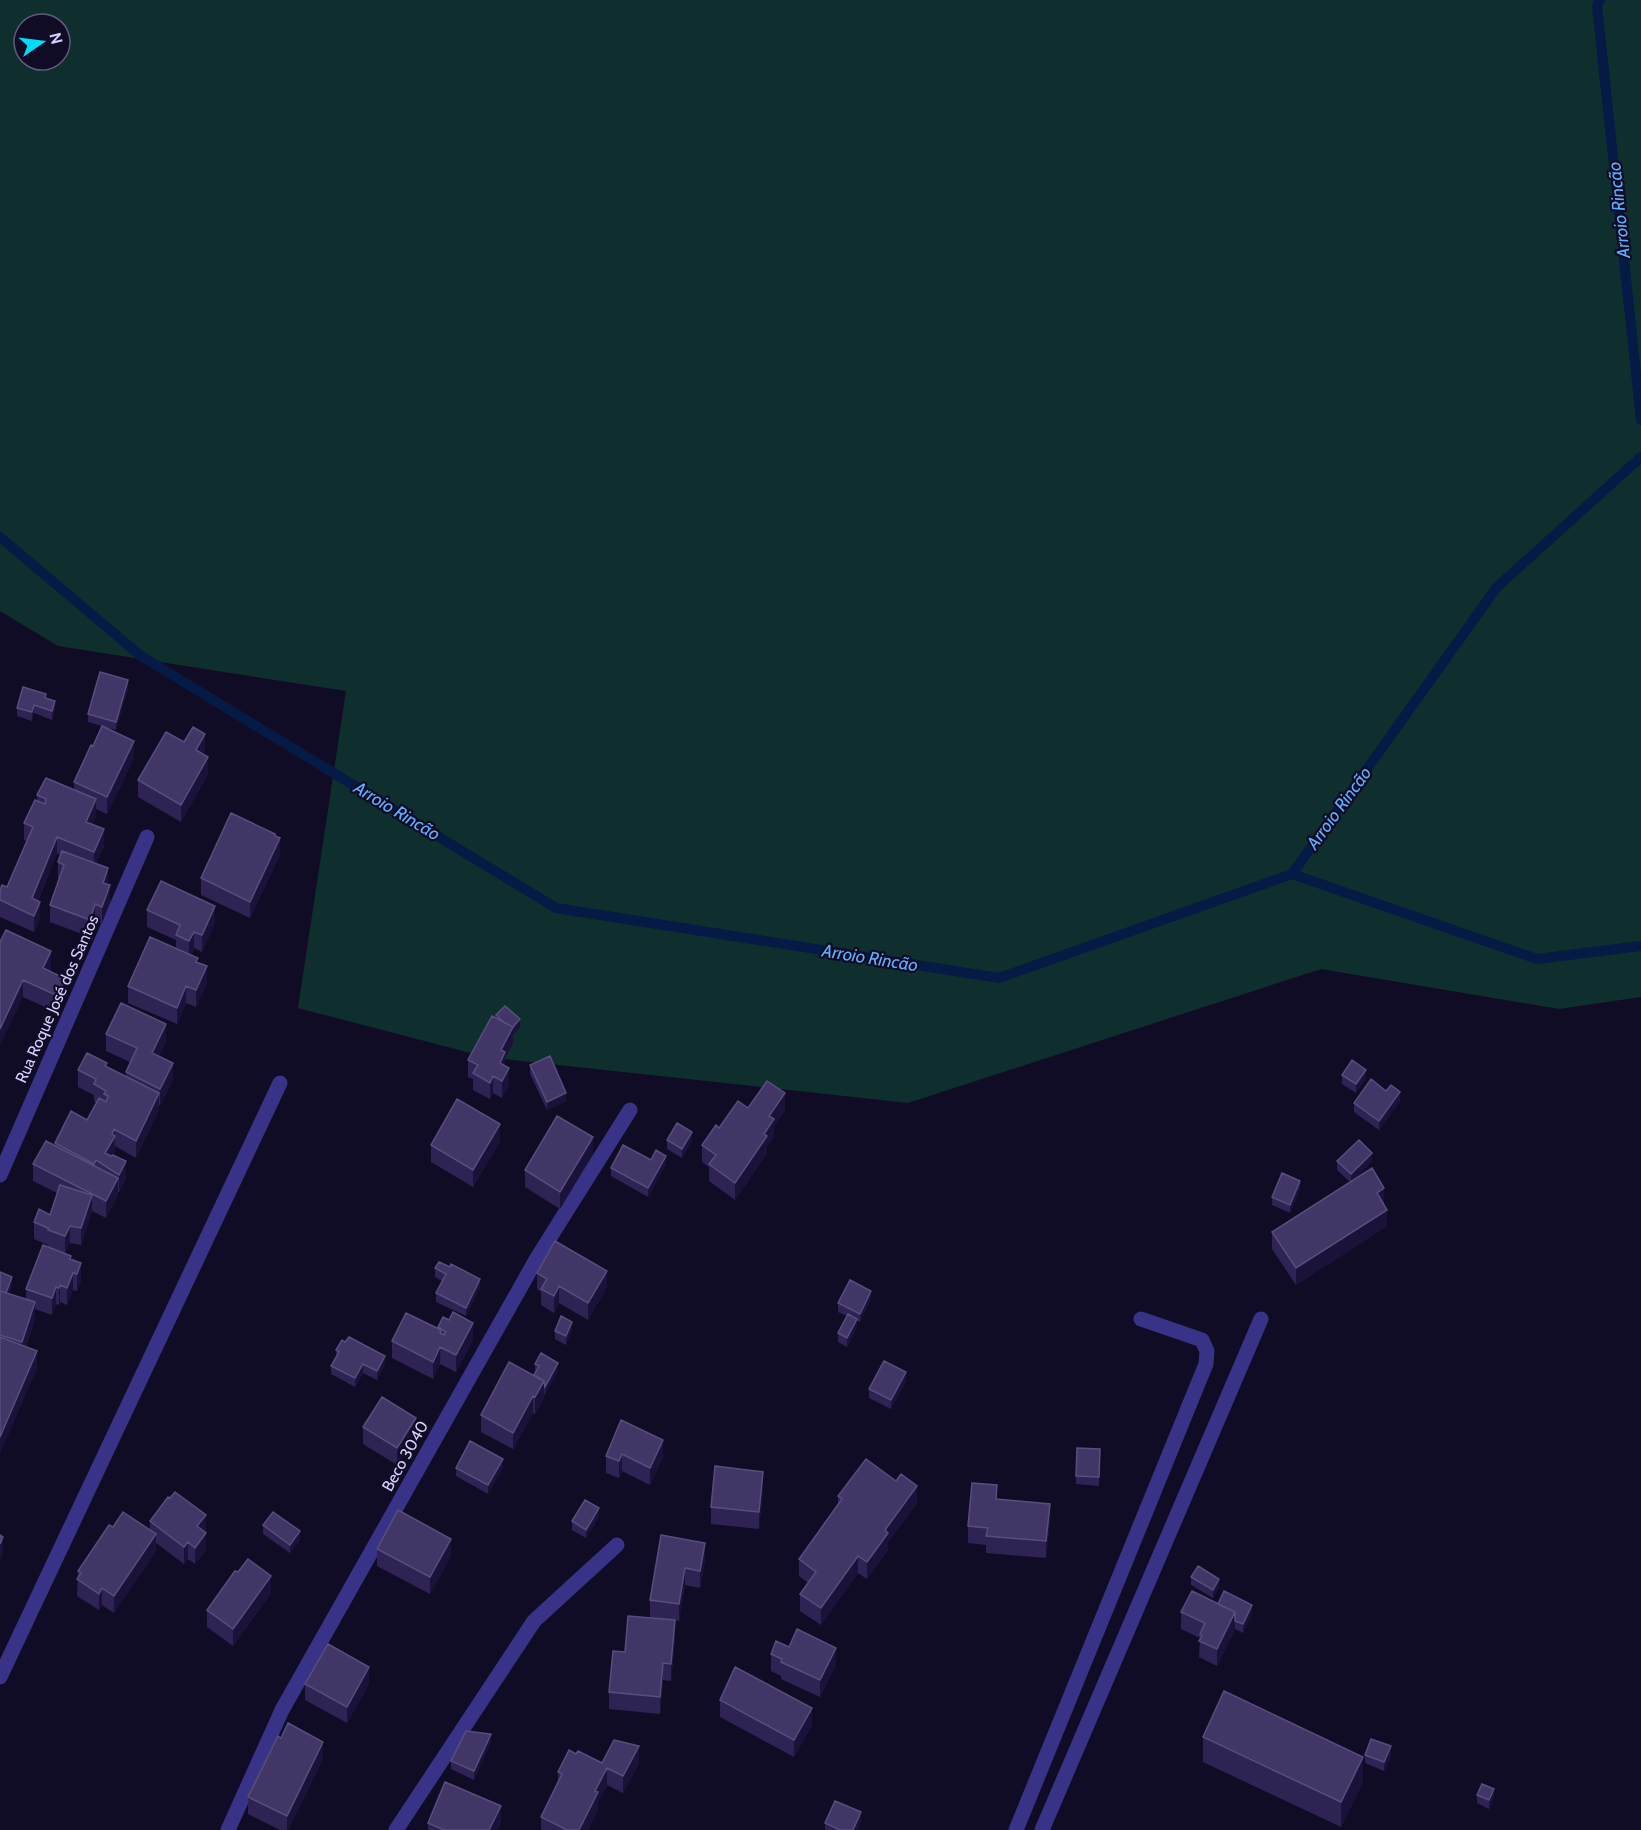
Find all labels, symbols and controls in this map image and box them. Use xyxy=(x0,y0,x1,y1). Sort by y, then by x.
north arrow xyxy=(12,12,72,72)
text: N xyxy=(45,31,67,46)
water label: Arroio Rincão xyxy=(1603,161,1635,260)
water label: Arroio Rincão xyxy=(1301,762,1376,854)
water label: Arroio Rincão xyxy=(349,776,444,845)
street label: Rua Roque José dos Santos xyxy=(11,912,103,1086)
water label: Arroio Rincão xyxy=(820,939,919,976)
street label: Beco 3040 xyxy=(378,1417,432,1495)

